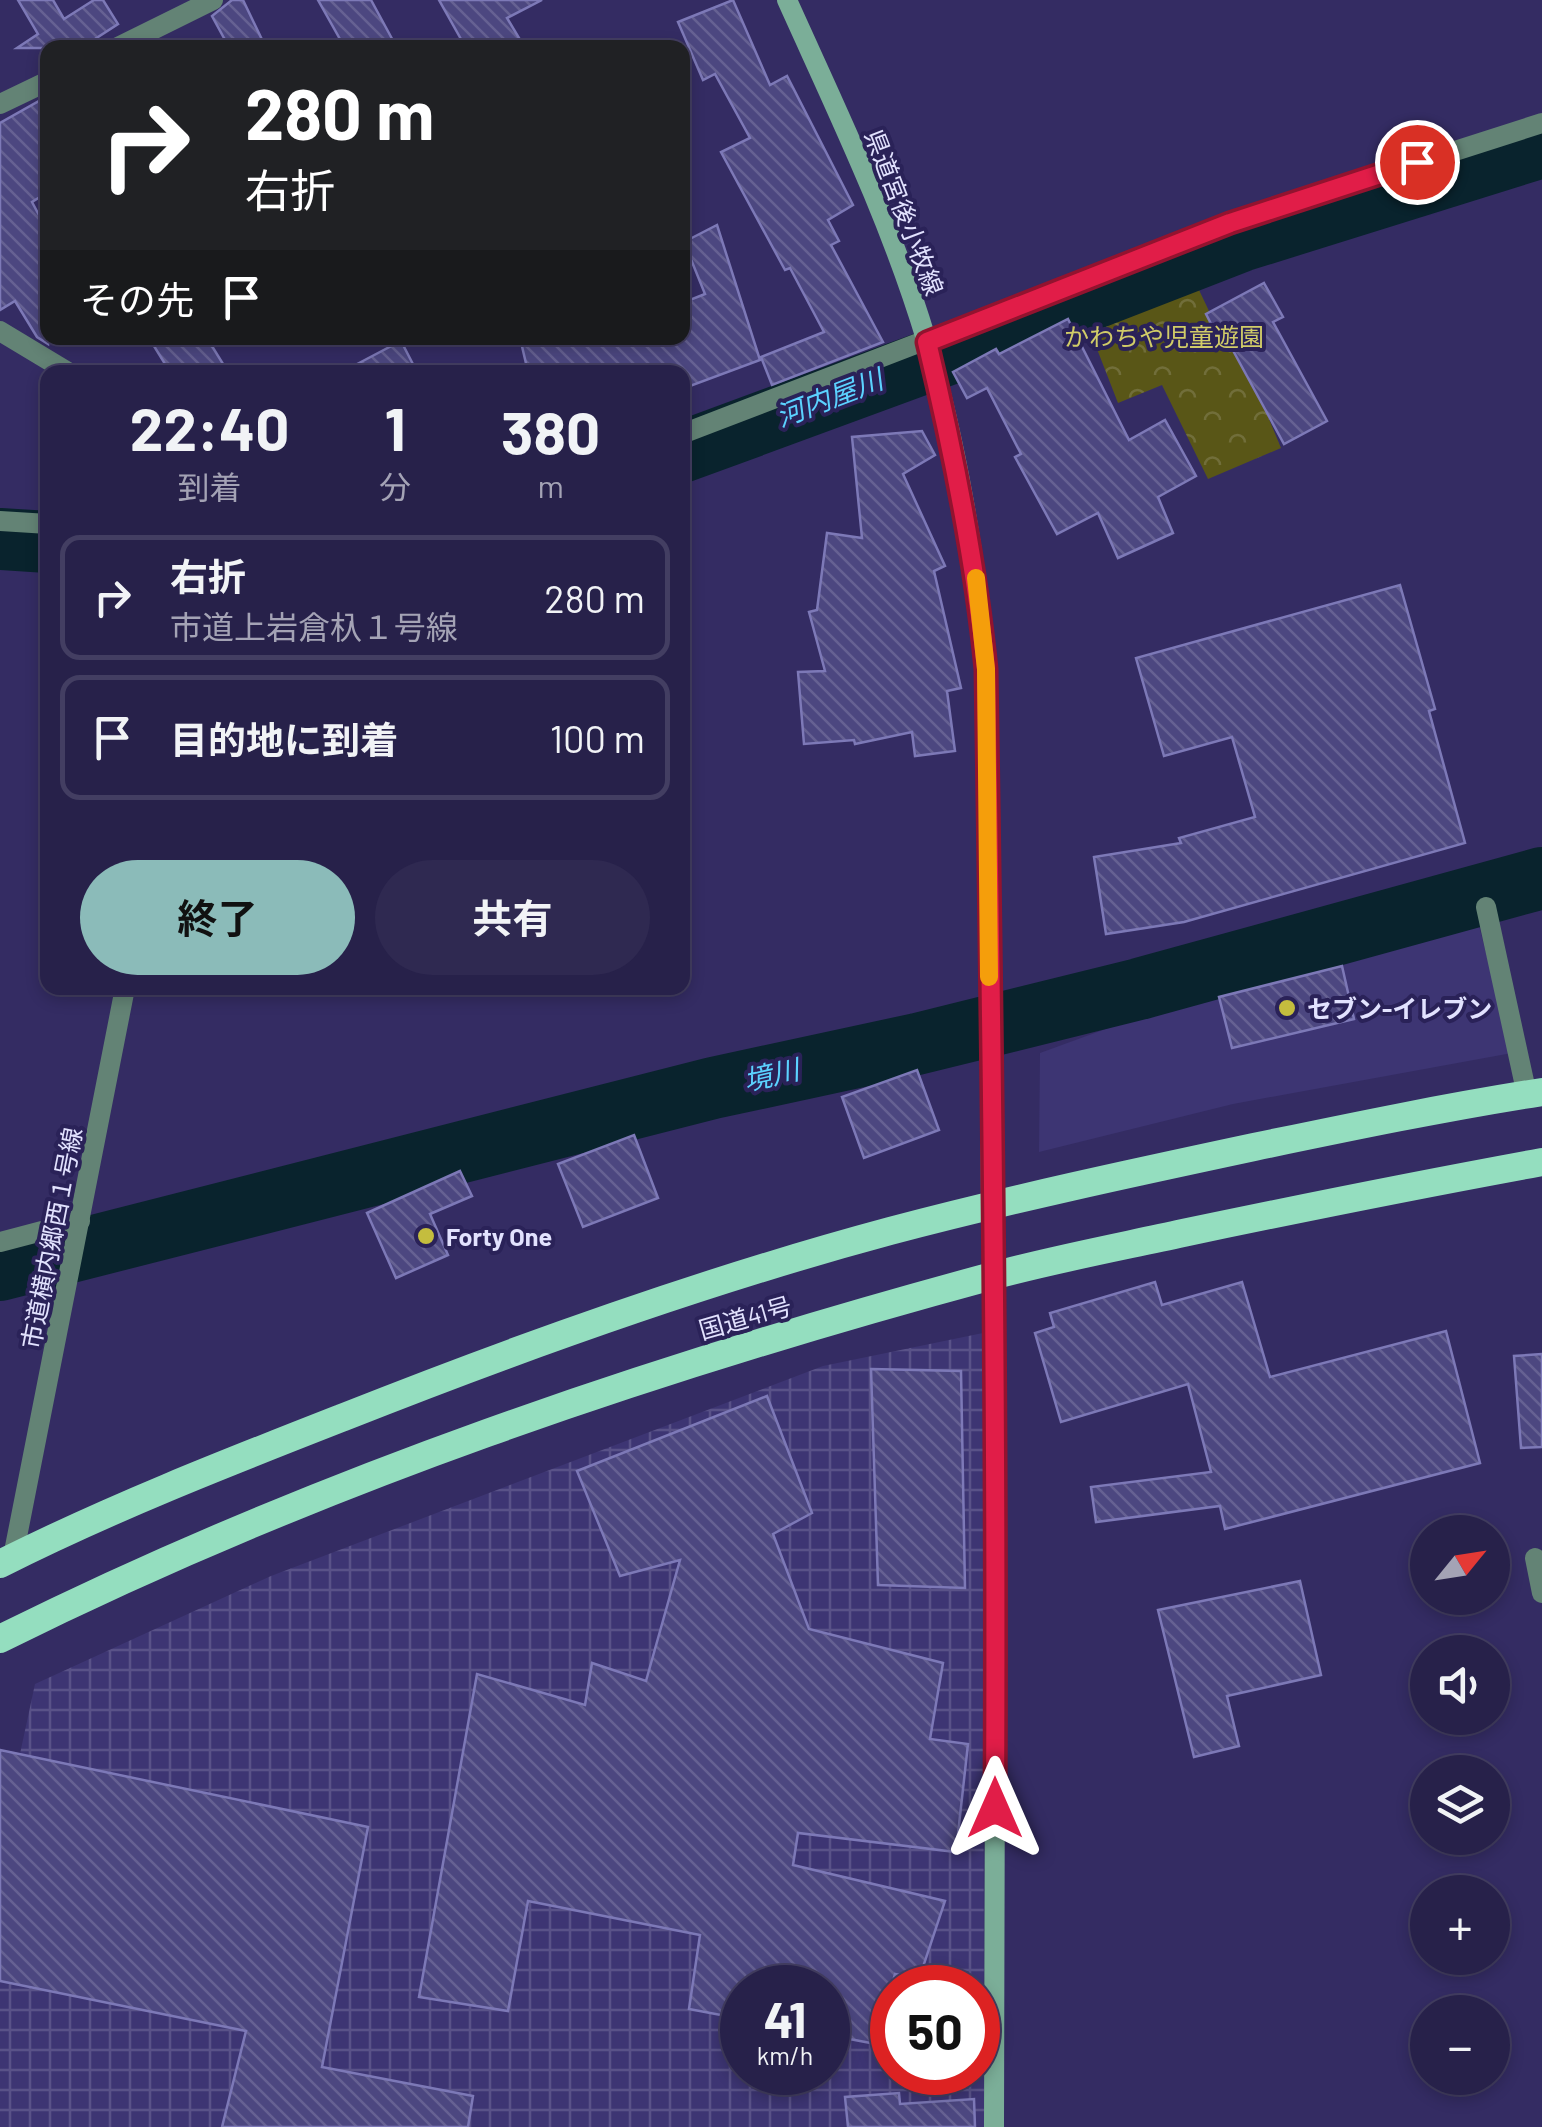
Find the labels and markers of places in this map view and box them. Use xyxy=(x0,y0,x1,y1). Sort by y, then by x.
pin xyxy=(1375,120,1460,205)
place label: セブン-イレブン xyxy=(1307,993,1492,1023)
marker: セブン-イレブン xyxy=(1276,997,1298,1019)
place label: Forty One xyxy=(446,1221,552,1251)
marker: Forty One xyxy=(415,1225,437,1247)

